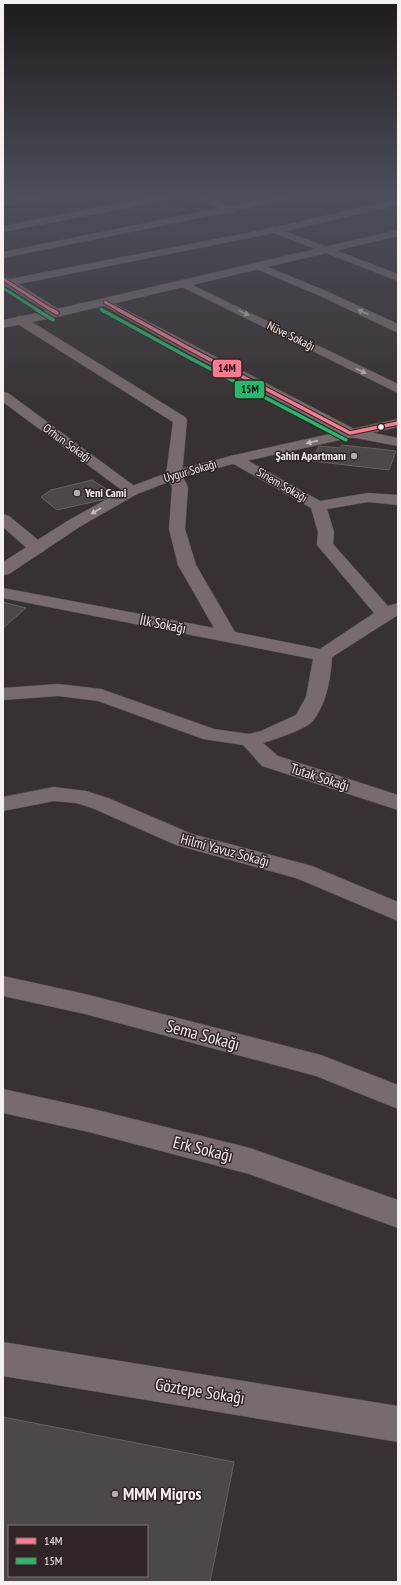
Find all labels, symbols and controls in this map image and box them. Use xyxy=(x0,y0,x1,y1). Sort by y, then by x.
one-way arrow xyxy=(357,309,368,315)
one-way arrow xyxy=(238,310,250,316)
street label: Nüve Sokağı xyxy=(265,318,318,354)
line badge: 14M xyxy=(212,359,242,378)
text: 14M xyxy=(218,361,236,375)
one-way arrow xyxy=(355,368,366,374)
line badge: 15M xyxy=(234,380,265,399)
text: 15M xyxy=(241,382,259,396)
street label: Orhun Sokağı xyxy=(40,420,94,465)
unlabelled marker xyxy=(376,422,386,432)
one-way arrow xyxy=(306,439,318,445)
place label: Şahin Apartmanı xyxy=(276,448,346,463)
marker: Şahin Apartmanı xyxy=(349,451,359,461)
street label: Uygur Sokağı xyxy=(162,456,218,485)
street label: Sinem Sokağı xyxy=(254,464,310,505)
place label: Yeni Cami xyxy=(84,485,127,500)
marker: Yeni Cami xyxy=(72,488,82,498)
one-way arrow xyxy=(90,508,102,514)
street label: İlk Sokağı xyxy=(138,611,188,637)
street label: Tutak Sokağı xyxy=(288,759,352,795)
street label: Hilmi Yavuz Sokağı xyxy=(179,830,271,870)
street label: Sema Sokağı xyxy=(164,1015,242,1055)
street label: Erk Sokağı xyxy=(171,1131,235,1167)
street label: Göztepe Sokağı xyxy=(154,1373,246,1409)
place label: MMM Migros xyxy=(123,1483,202,1505)
marker: MMM Migros xyxy=(110,1489,120,1499)
legend xyxy=(8,1525,148,1577)
text: 14M xyxy=(44,1533,62,1548)
text: 15M xyxy=(44,1553,62,1568)

